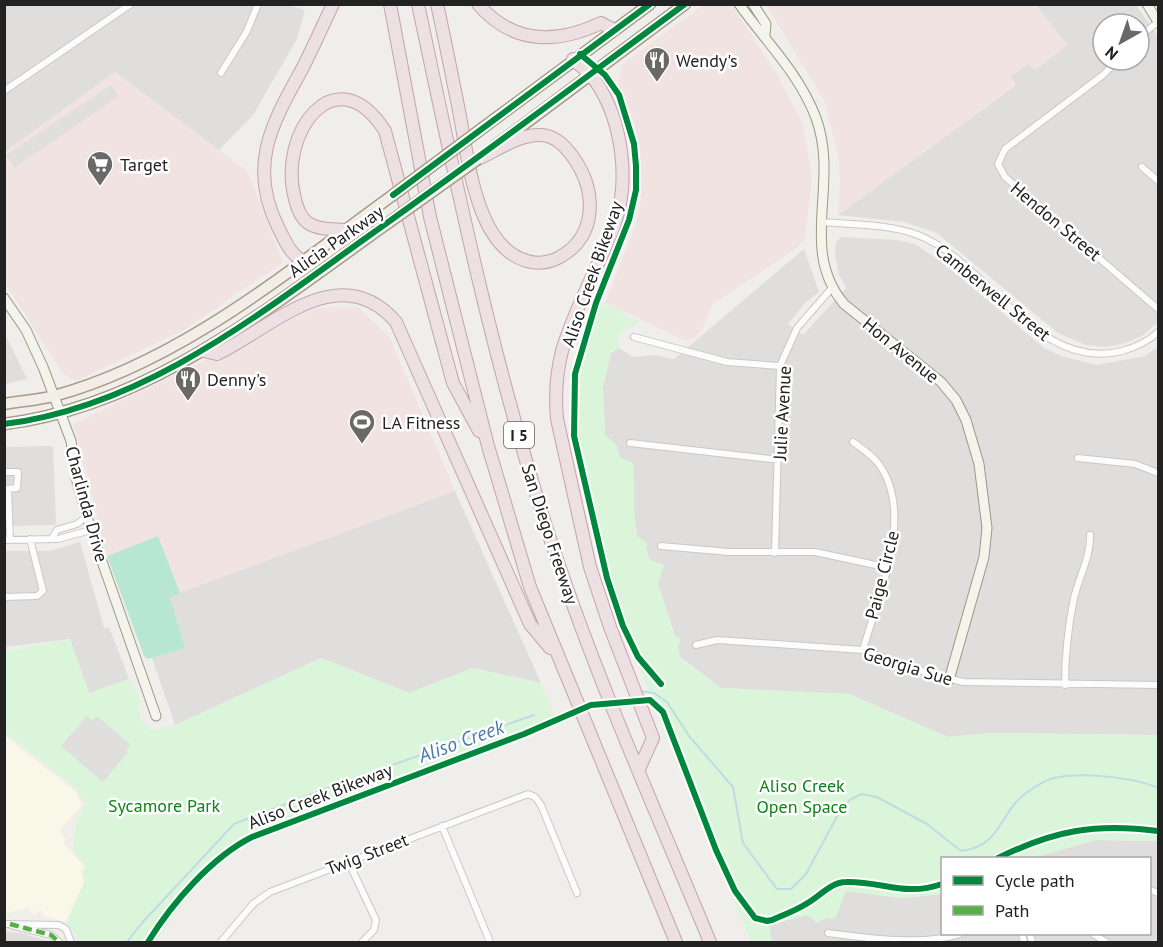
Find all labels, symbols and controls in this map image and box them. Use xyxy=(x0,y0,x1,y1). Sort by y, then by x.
north arrow xyxy=(1091,12,1151,72)
text: N xyxy=(1101,42,1122,65)
restaurant icon: Wendy's xyxy=(642,45,672,83)
place label: Wendy's xyxy=(676,49,738,72)
supermarket icon: Target xyxy=(85,149,115,187)
place label: Target xyxy=(120,153,168,176)
street label: Hendon Street xyxy=(1006,177,1106,265)
street label: Aliso Creek Bikeway xyxy=(556,197,628,350)
street label: Alicia Parkway xyxy=(284,199,389,282)
street label: Camberwell Street xyxy=(931,238,1055,346)
street label: Hon Avenue xyxy=(858,312,944,388)
restaurant icon: Denny's xyxy=(173,364,203,402)
street label: Julie Avenue xyxy=(768,365,796,462)
place label: Denny's xyxy=(207,368,266,391)
sports icon: LA Fitness xyxy=(347,407,377,445)
place label: LA Fitness xyxy=(382,411,460,434)
road number: I 5 xyxy=(504,422,534,448)
street label: Charlinda Drive xyxy=(61,444,113,564)
street label: San Diego Freeway xyxy=(516,461,584,608)
street label: Paige Circle xyxy=(860,528,904,622)
street label: Georgia Sue xyxy=(860,642,956,690)
water label: Aliso Creek xyxy=(414,713,508,769)
street label: Aliso Creek Bikeway xyxy=(244,758,396,834)
park label: Aliso Creek Open Space xyxy=(757,774,847,818)
park label: Sycamore Park xyxy=(108,794,220,817)
street label: Twig Street xyxy=(323,828,411,880)
legend xyxy=(941,857,1151,935)
text: Cycle path xyxy=(995,869,1075,892)
text: Path xyxy=(995,899,1029,922)

